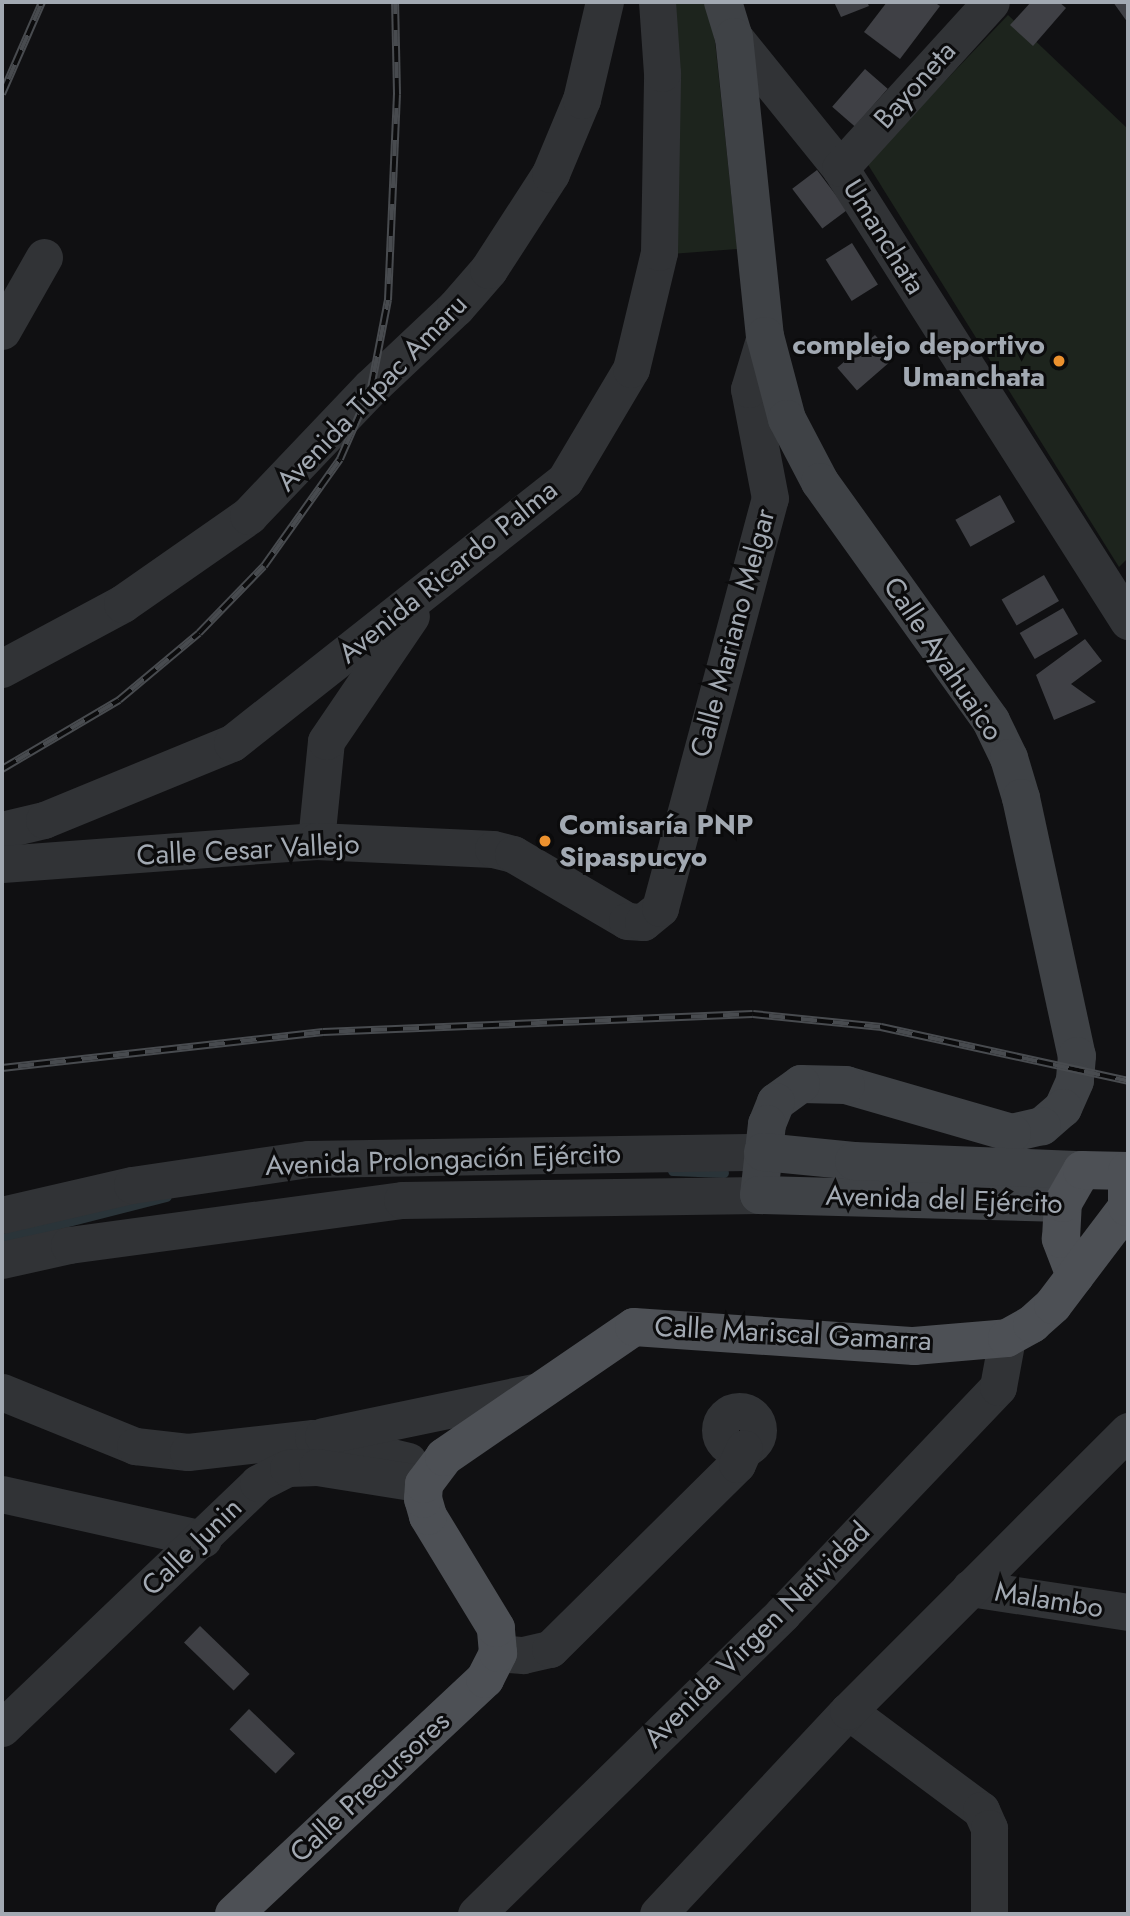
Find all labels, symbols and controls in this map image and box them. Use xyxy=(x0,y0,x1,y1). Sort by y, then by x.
street label: Bayoneta xyxy=(867,35,963,135)
street label: Umanchata xyxy=(835,173,933,301)
street label: Avenida Túpac Amaru xyxy=(270,288,474,498)
place label: complejo deportivo Umanchata xyxy=(792,328,1045,394)
marker: complejo deportivo Umanchata xyxy=(1051,353,1067,369)
street label: Avenida Ricardo Palma xyxy=(332,473,564,671)
street label: Calle Mariano Melgar xyxy=(684,505,782,761)
street label: Calle Ayahuaico xyxy=(876,571,1010,747)
place label: Comisaría PNP Sipaspucyo xyxy=(559,808,754,874)
street label: Calle Cesar Vallejo xyxy=(136,827,360,873)
marker: Comisaría PNP Sipaspucyo xyxy=(537,833,553,849)
street label: Avenida Prolongación Ejército xyxy=(264,1137,622,1183)
street label: Avenida del Ejército xyxy=(825,1179,1063,1221)
street label: Calle Mariscal Gamarra xyxy=(654,1310,932,1358)
street label: Calle Junin xyxy=(135,1491,249,1603)
street label: Avenida Virgen Natividad xyxy=(637,1515,877,1755)
street label: Malambo xyxy=(992,1575,1106,1625)
street label: Calle Precursores xyxy=(283,1705,457,1869)

